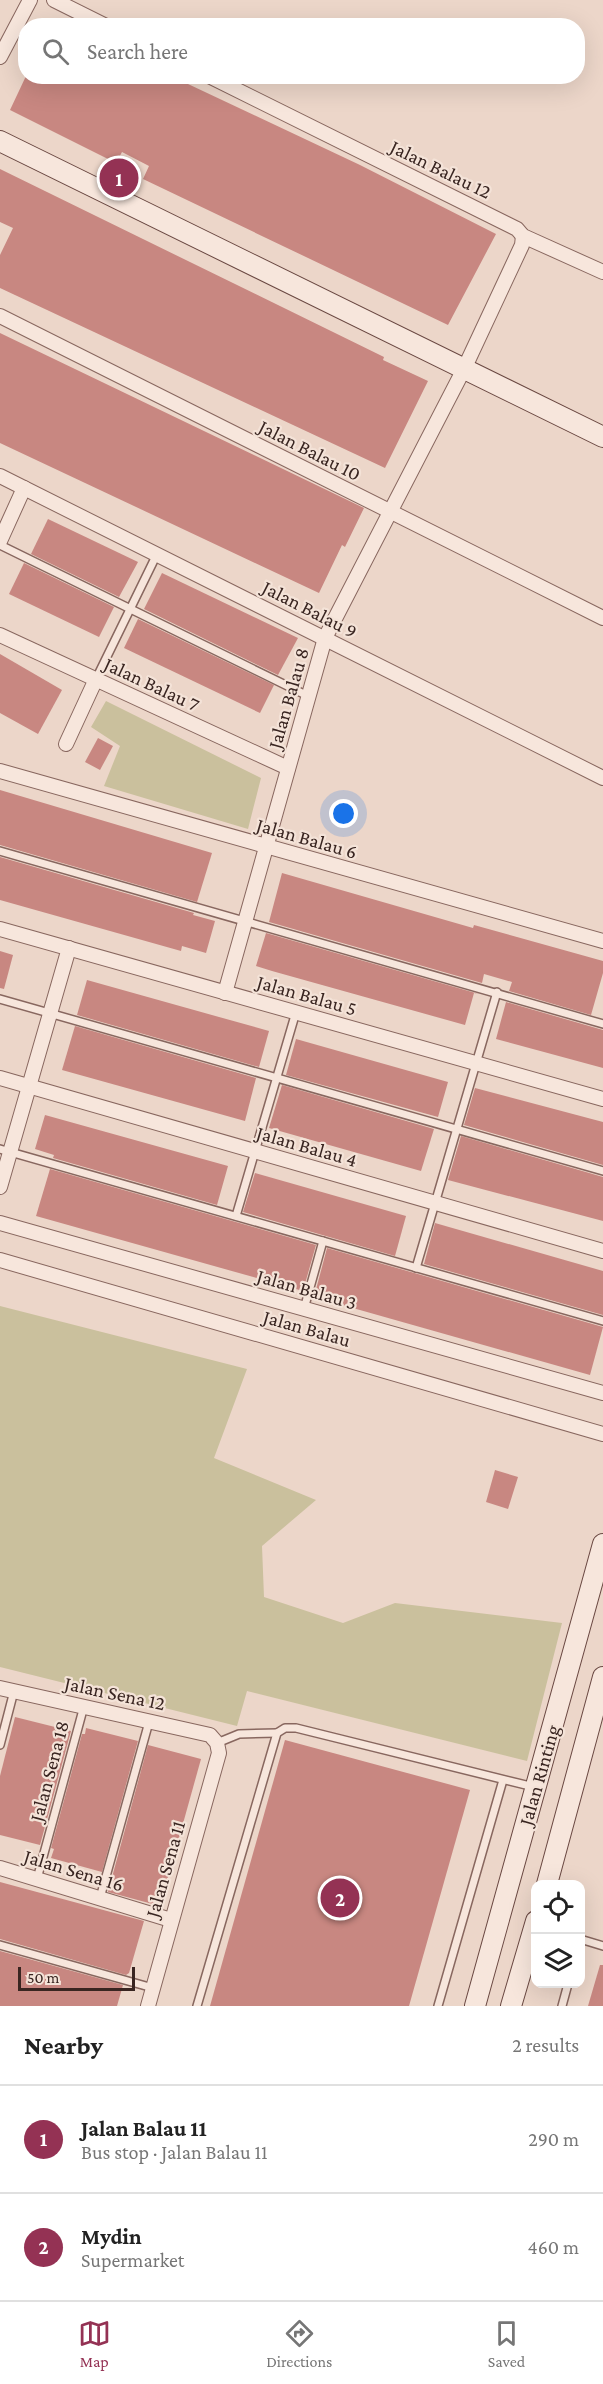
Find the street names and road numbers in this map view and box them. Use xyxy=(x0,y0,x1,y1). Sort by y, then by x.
street label: Jalan Balau 12 xyxy=(385,134,495,204)
street label: Jalan Balau 10 xyxy=(253,414,365,486)
street label: Jalan Balau 9 xyxy=(257,575,361,643)
street label: Jalan Balau 8 xyxy=(263,645,314,753)
street label: Jalan Balau 7 xyxy=(99,652,203,717)
street label: Jalan Balau 6 xyxy=(252,813,360,864)
street label: Jalan Balau 5 xyxy=(252,970,359,1021)
street label: Jalan Balau 4 xyxy=(252,1121,360,1172)
street label: Jalan Balau 3 xyxy=(252,1264,359,1315)
street label: Jalan Balau xyxy=(259,1305,353,1352)
street label: Jalan Sena 12 xyxy=(61,1671,167,1715)
street label: Jalan Sena 18 xyxy=(24,1718,74,1826)
street label: Jalan Rinting xyxy=(514,1722,565,1830)
street label: Jalan Sena 11 xyxy=(140,1818,190,1922)
street label: Jalan Sena 16 xyxy=(19,1844,126,1897)

